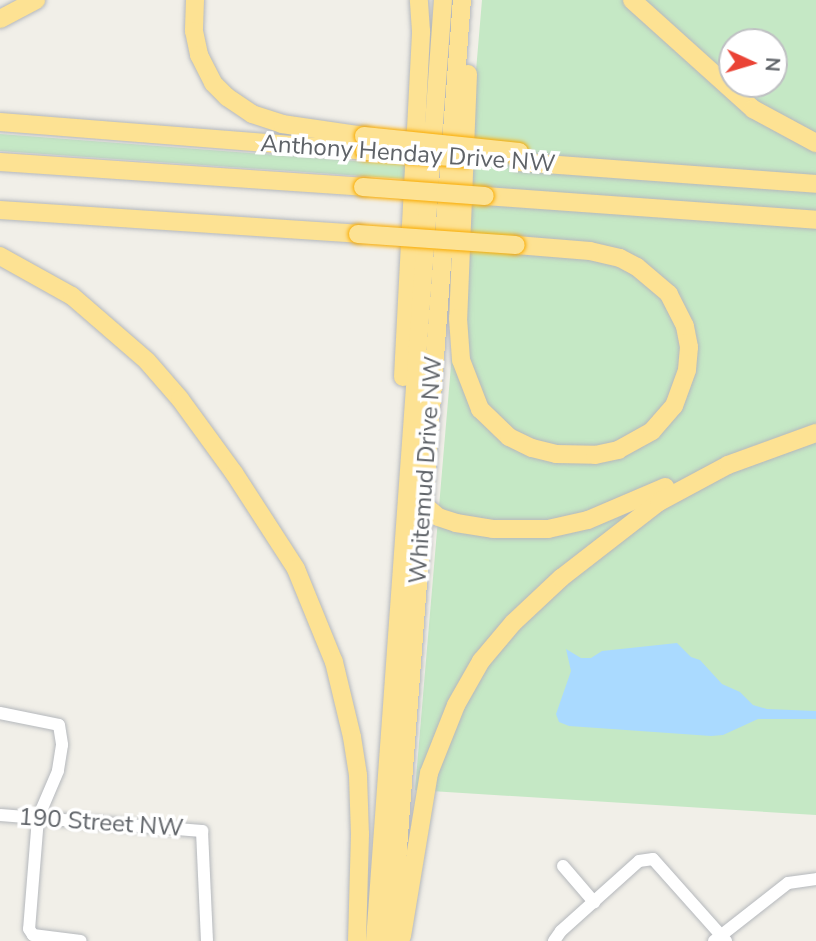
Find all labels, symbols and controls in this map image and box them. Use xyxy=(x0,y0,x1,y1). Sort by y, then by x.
north arrow xyxy=(718,28,788,98)
text: N xyxy=(758,56,785,72)
street label: Anthony Henday Drive NW xyxy=(260,129,556,179)
street label: Whitemud Drive NW xyxy=(404,355,448,585)
street label: 190 Street NW xyxy=(18,803,184,843)

